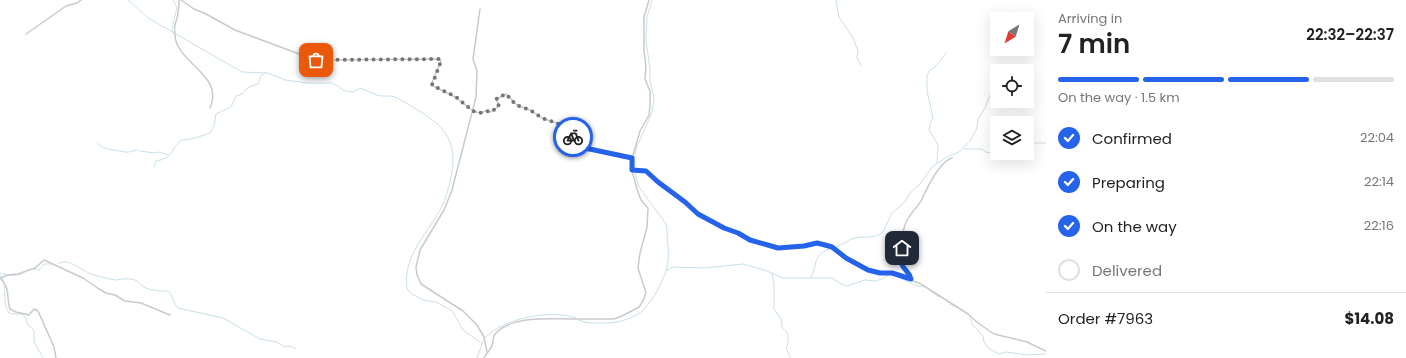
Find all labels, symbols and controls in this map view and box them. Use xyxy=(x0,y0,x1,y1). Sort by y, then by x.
text: Arriving in xyxy=(1058,9,1122,28)
north arrow xyxy=(990,12,1034,56)
map controls xyxy=(990,12,1034,160)
text: 22:32–22:37 xyxy=(1306,24,1394,45)
text: 7 min xyxy=(1058,26,1130,62)
pin xyxy=(299,43,333,77)
icon: bag xyxy=(305,49,327,71)
button: locate xyxy=(990,64,1034,108)
text: On the way · 1.5 km xyxy=(1058,88,1180,107)
button: layers xyxy=(990,116,1034,160)
courier xyxy=(553,117,593,157)
icon: bike xyxy=(562,126,584,148)
icon: check xyxy=(1058,127,1080,149)
text: Confirmed xyxy=(1092,128,1172,149)
text: 22:04 xyxy=(1360,128,1394,147)
icon: check xyxy=(1058,171,1080,193)
text: Preparing xyxy=(1092,172,1165,193)
text: 22:14 xyxy=(1364,172,1394,191)
icon: check xyxy=(1058,215,1080,237)
text: On the way xyxy=(1092,216,1177,237)
text: 22:16 xyxy=(1364,216,1394,235)
pin xyxy=(885,231,919,265)
icon: home xyxy=(891,237,913,259)
text: Delivered xyxy=(1092,260,1162,281)
text: Order #7963 xyxy=(1058,308,1153,329)
text: $14.08 xyxy=(1345,308,1394,329)

